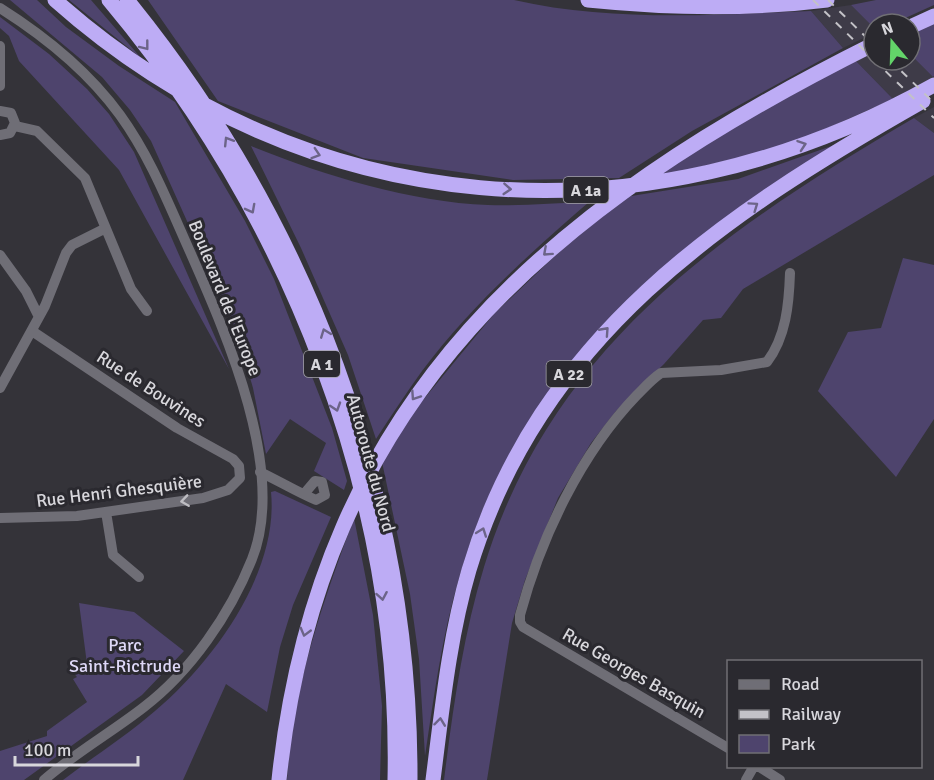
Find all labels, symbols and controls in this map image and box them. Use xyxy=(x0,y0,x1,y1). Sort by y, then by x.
north arrow xyxy=(862,12,922,72)
text: N xyxy=(879,17,896,40)
one-way arrow xyxy=(138,39,149,50)
one-way arrow xyxy=(224,137,236,147)
one-way arrow xyxy=(796,140,807,153)
one-way arrow xyxy=(310,146,321,159)
road number: A 1a xyxy=(564,177,608,203)
one-way arrow xyxy=(503,183,512,196)
one-way arrow xyxy=(747,202,758,213)
one-way arrow xyxy=(244,203,255,213)
street label: Boulevard de l'Europe xyxy=(184,217,266,379)
one-way arrow xyxy=(543,245,554,256)
one-way arrow xyxy=(598,327,609,338)
one-way arrow xyxy=(320,329,332,340)
street label: Rue de Bouvines xyxy=(92,346,210,432)
road number: A 1 xyxy=(304,351,340,377)
road number: A 22 xyxy=(546,361,592,387)
one-way arrow xyxy=(412,389,423,400)
street label: Autoroute du Nord xyxy=(342,392,400,534)
one-way arrow xyxy=(329,401,342,412)
street label: Rue Henri Ghesquière xyxy=(35,470,203,512)
one-way arrow xyxy=(180,494,189,506)
one-way arrow xyxy=(475,527,487,538)
one-way arrow xyxy=(375,591,388,601)
street label: Rue Georges Basquin xyxy=(558,623,710,723)
one-way arrow xyxy=(300,626,312,637)
park label: Parc Saint-Rictrude xyxy=(69,634,181,677)
legend xyxy=(727,660,922,768)
text: Road xyxy=(781,673,820,695)
text: Railway xyxy=(781,703,842,725)
one-way arrow xyxy=(434,717,446,727)
scale bar xyxy=(15,729,138,767)
text: Park xyxy=(781,733,816,755)
text: 100 m xyxy=(24,739,71,761)

